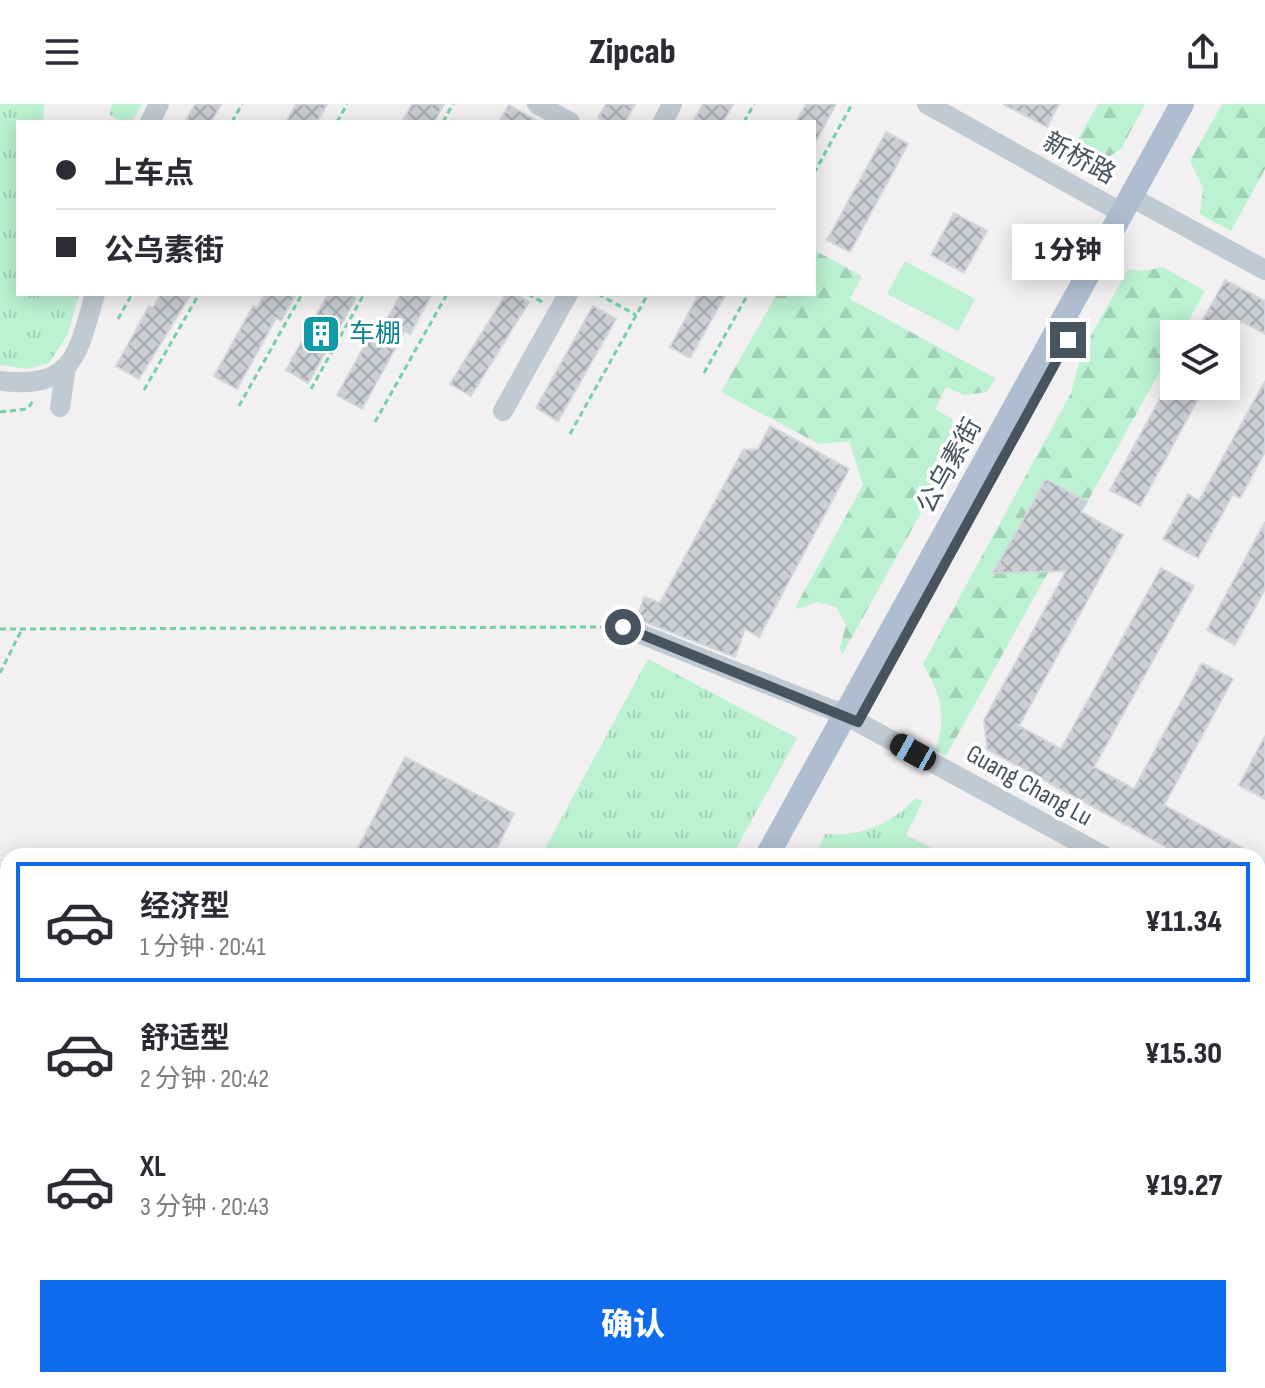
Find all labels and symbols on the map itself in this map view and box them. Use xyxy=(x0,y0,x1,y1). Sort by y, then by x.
street label: 新桥路 xyxy=(1037,127,1121,191)
callout: 1 分钟 xyxy=(1012,224,1124,280)
building icon: 车棚 xyxy=(300,313,342,355)
place label: 车棚 xyxy=(349,319,401,350)
route end xyxy=(1050,322,1086,358)
street label: 公乌素街 xyxy=(911,413,989,519)
route start xyxy=(605,609,641,645)
car xyxy=(886,730,940,774)
street label: Guang Chang Lu xyxy=(961,739,1097,833)

